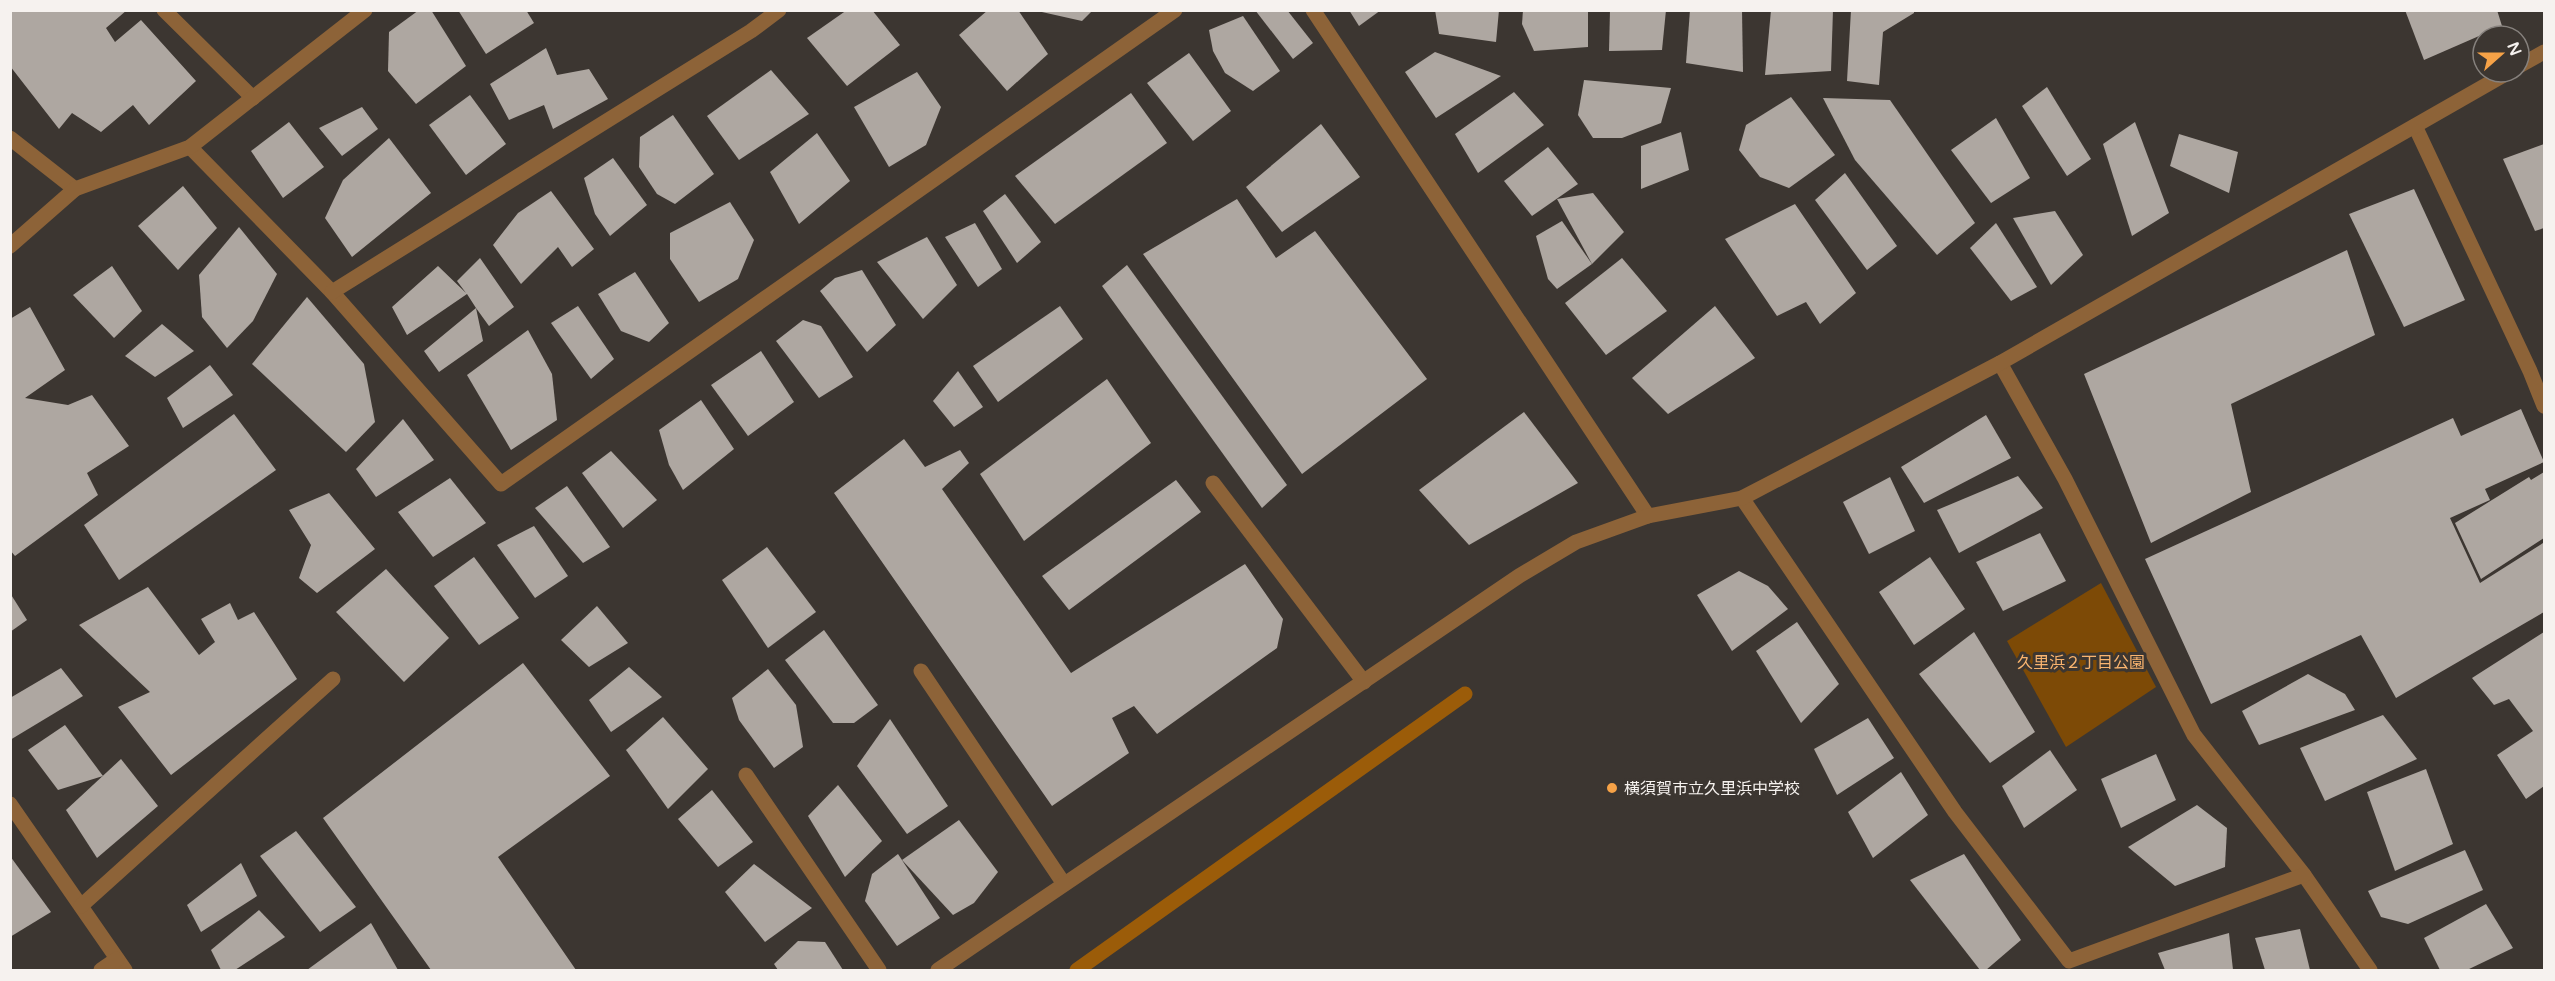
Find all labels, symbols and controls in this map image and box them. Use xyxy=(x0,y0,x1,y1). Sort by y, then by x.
north arrow xyxy=(2471,24,2531,84)
text: N xyxy=(2502,39,2526,59)
park label: 久里浜２丁目公園 xyxy=(2017,653,2145,673)
place label: 横須賀市立久里浜中学校 xyxy=(1624,779,1800,799)
marker: 横須賀市立久里浜中学校 xyxy=(1605,781,1619,795)

